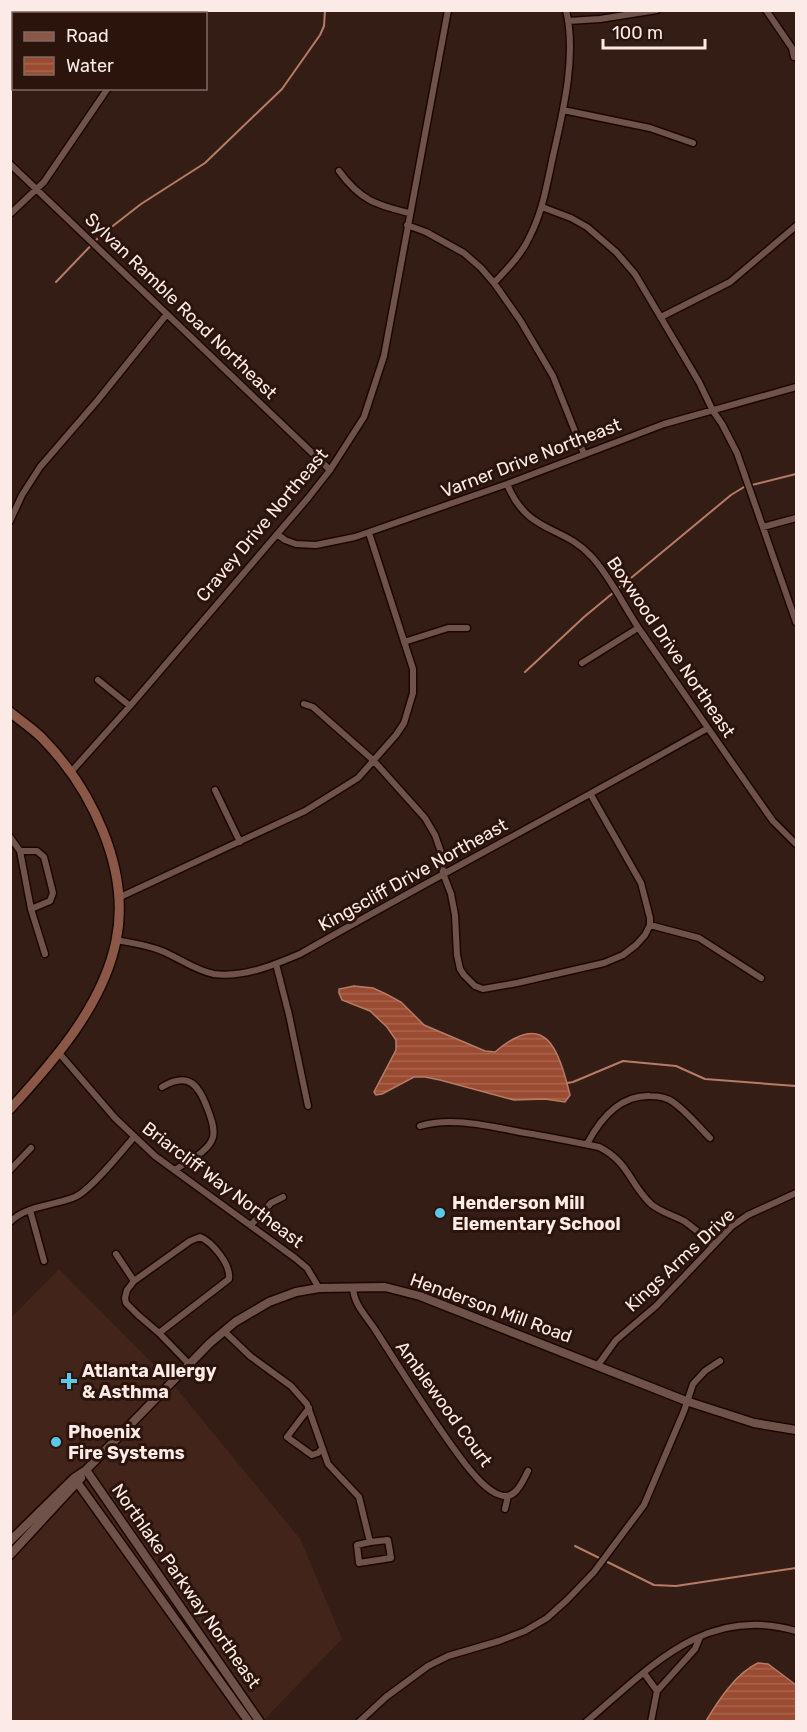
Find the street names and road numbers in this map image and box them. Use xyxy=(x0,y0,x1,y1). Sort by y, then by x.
street label: Sylvan Ramble Road Northeast xyxy=(80,208,282,404)
street label: Varner Drive Northeast xyxy=(438,414,624,502)
street label: Cravey Drive Northeast xyxy=(191,444,333,606)
street label: Boxwood Drive Northeast xyxy=(602,552,740,742)
street label: Kingscliff Drive Northeast xyxy=(315,814,511,936)
street label: Briarcliff Way Northeast xyxy=(138,1117,308,1253)
street label: Kings Arms Drive xyxy=(621,1204,739,1316)
street label: Henderson Mill Road xyxy=(407,1268,575,1348)
street label: Amblewood Court xyxy=(391,1337,497,1471)
street label: Northlake Parkway Northeast xyxy=(107,1480,265,1692)

